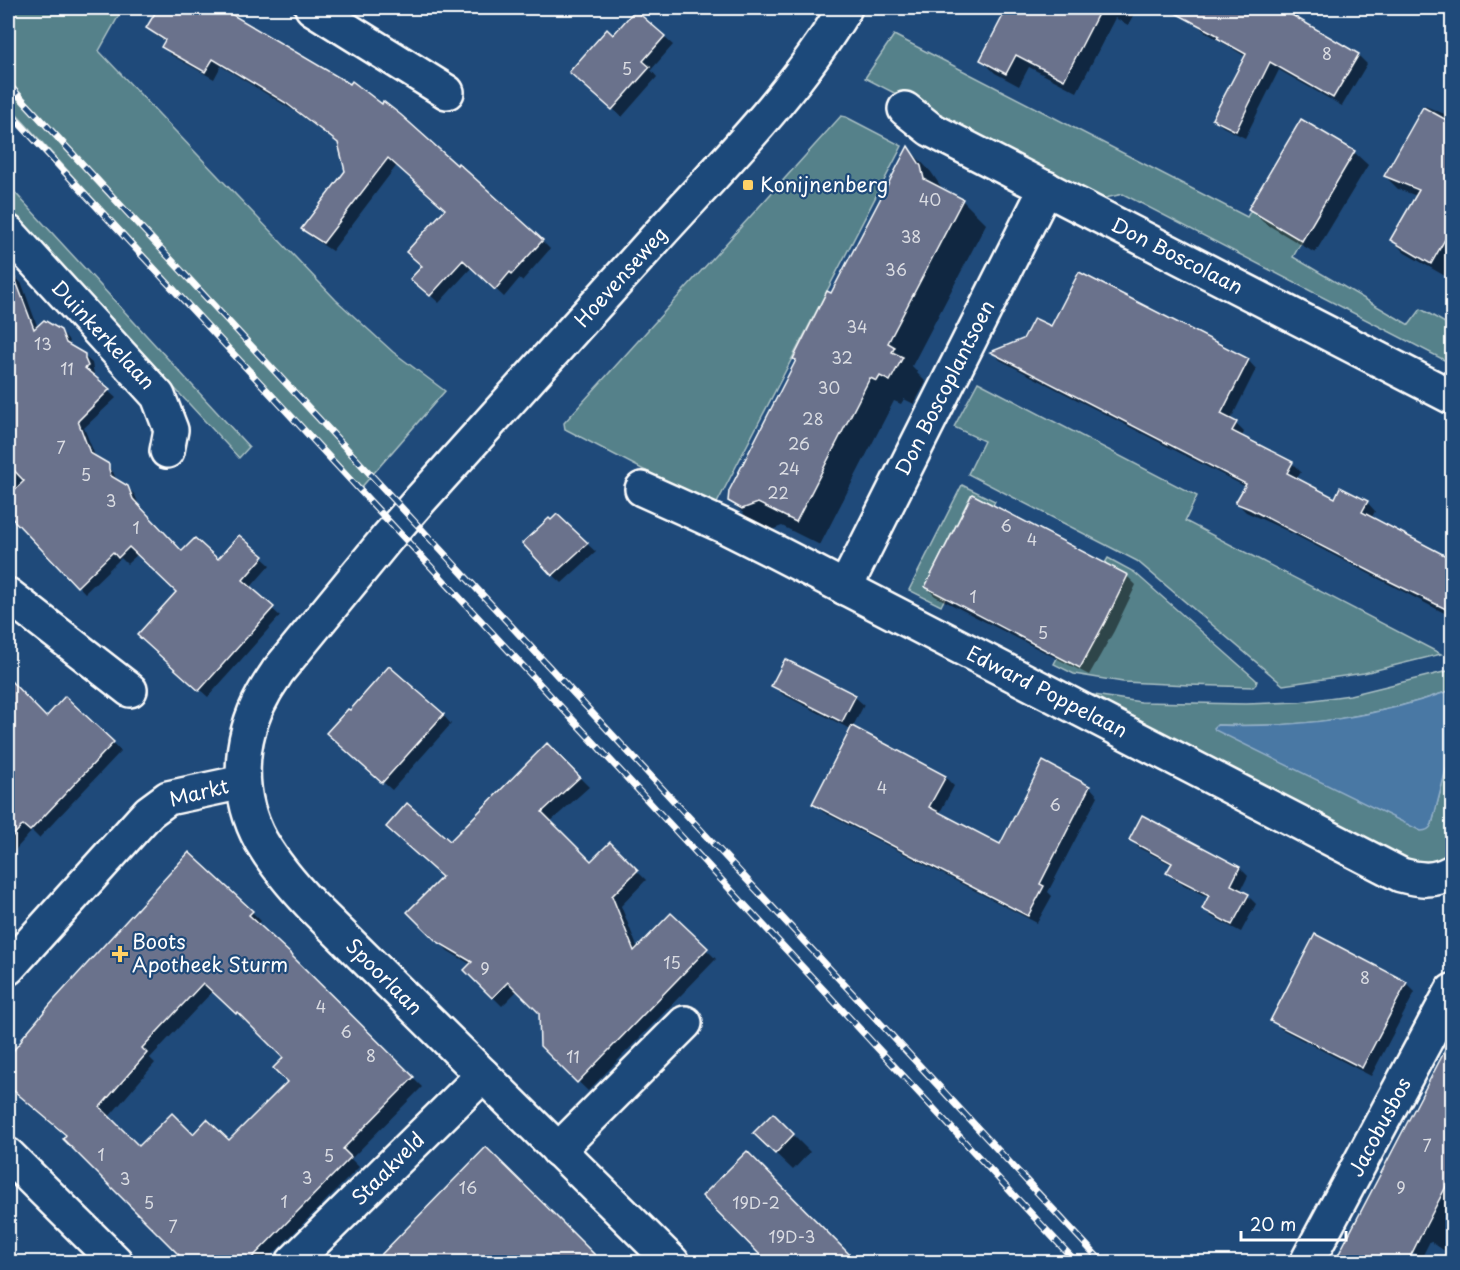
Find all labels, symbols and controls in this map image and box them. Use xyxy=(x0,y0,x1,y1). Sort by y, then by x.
house number: 8 xyxy=(1322,41,1332,65)
house number: 5 xyxy=(622,56,632,80)
place label: Konijnenberg xyxy=(760,169,888,199)
marker: Konijnenberg xyxy=(741,178,755,192)
house number: 40 xyxy=(919,187,941,211)
street label: Don Boscolaan xyxy=(1106,209,1249,301)
street label: Hoevenseweg xyxy=(567,219,674,333)
house number: 38 xyxy=(901,224,921,248)
house number: 36 xyxy=(885,257,907,281)
street label: Duinkerkelaan xyxy=(45,273,163,396)
street label: Don Boscoplantsoen xyxy=(887,295,1001,481)
house number: 34 xyxy=(846,314,868,338)
house number: 13 xyxy=(34,331,52,355)
house number: 32 xyxy=(831,345,853,369)
house number: 11 xyxy=(60,356,74,380)
house number: 30 xyxy=(818,375,840,399)
house number: 28 xyxy=(802,406,824,430)
house number: 26 xyxy=(788,431,810,455)
house number: 7 xyxy=(56,435,66,459)
house number: 24 xyxy=(778,456,800,480)
house number: 5 xyxy=(81,462,91,486)
house number: 22 xyxy=(767,480,789,504)
house number: 3 xyxy=(106,488,116,512)
house number: 6 xyxy=(1000,513,1012,537)
house number: 1 xyxy=(132,515,140,539)
house number: 4 xyxy=(1027,527,1037,551)
house number: 1 xyxy=(969,584,977,608)
house number: 5 xyxy=(1038,620,1048,644)
street label: Edward Poppelaan xyxy=(962,638,1133,745)
street label: Markt xyxy=(166,770,232,814)
house number: 4 xyxy=(877,775,887,799)
house number: 6 xyxy=(1049,792,1061,816)
place label: Boots Apotheek Sturm xyxy=(132,926,288,979)
street label: Spoorlaan xyxy=(339,931,430,1022)
marker: Boots Apotheek Sturm xyxy=(113,947,127,961)
house number: 15 xyxy=(663,950,681,974)
house number: 9 xyxy=(480,956,490,980)
house number: 8 xyxy=(1360,965,1370,989)
house number: 4 xyxy=(316,994,326,1018)
house number: 6 xyxy=(340,1019,352,1043)
house number: 8 xyxy=(366,1043,376,1067)
house number: 11 xyxy=(566,1044,580,1068)
street label: Jacobusbos xyxy=(1340,1072,1418,1181)
street label: Staakveld xyxy=(344,1125,431,1212)
house number: 7 xyxy=(1422,1133,1432,1157)
house number: 1 xyxy=(97,1142,105,1166)
house number: 5 xyxy=(324,1143,334,1167)
house number: 3 xyxy=(302,1165,312,1189)
house number: 3 xyxy=(120,1166,130,1190)
house number: 16 xyxy=(459,1175,477,1199)
house number: 9 xyxy=(1396,1175,1406,1199)
house number: 1 xyxy=(280,1189,288,1213)
house number: 5 xyxy=(144,1190,154,1214)
house number: 19D-2 xyxy=(732,1190,780,1214)
scale bar xyxy=(1241,1204,1346,1242)
text: 20 m xyxy=(1250,1210,1296,1237)
house number: 7 xyxy=(168,1214,178,1238)
house number: 19D-3 xyxy=(769,1224,815,1248)

